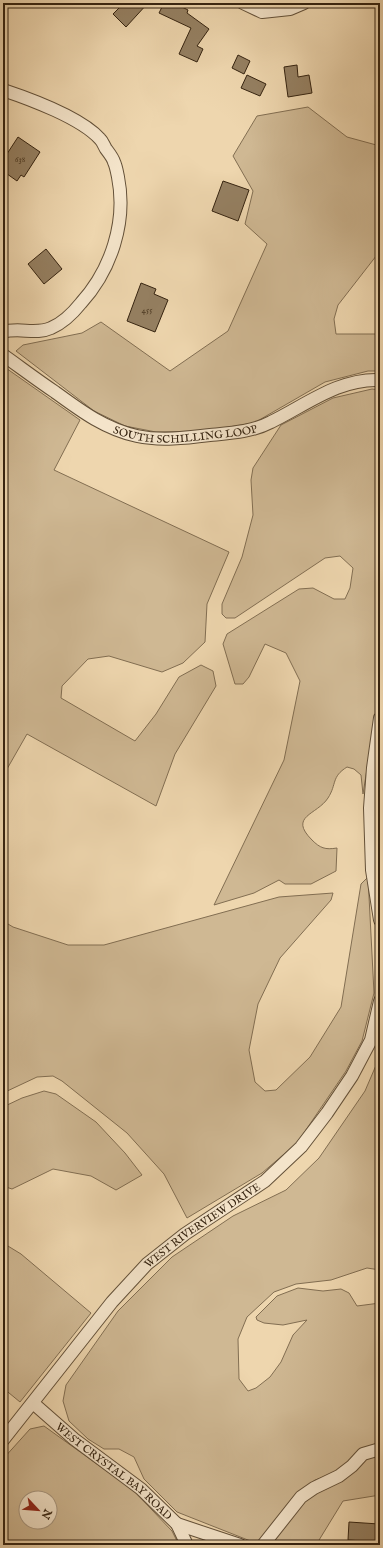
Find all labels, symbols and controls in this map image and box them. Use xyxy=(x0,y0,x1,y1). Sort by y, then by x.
house number: 638 xyxy=(15,154,26,165)
house number: 455 xyxy=(142,305,153,316)
street label: SOUTH SCHILLING LOOP xyxy=(111,422,260,447)
street label: WEST RIVERVIEW DRIVE xyxy=(142,1180,264,1272)
street label: WEST CRYSTAL BAY ROAD xyxy=(52,1420,175,1524)
north arrow xyxy=(18,1490,58,1530)
text: N xyxy=(38,1506,55,1522)

